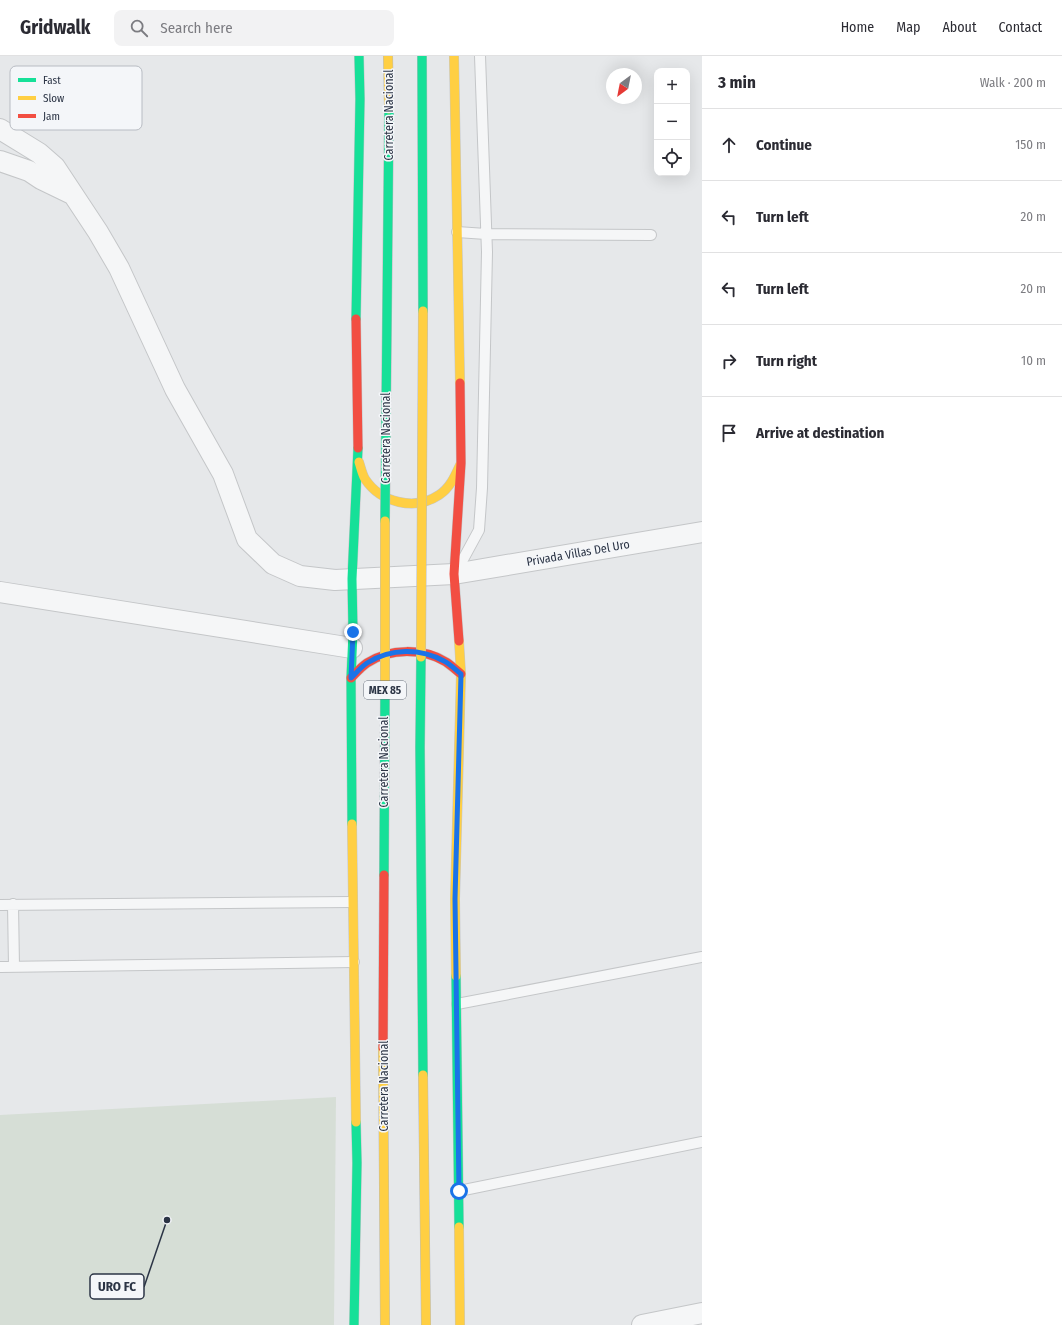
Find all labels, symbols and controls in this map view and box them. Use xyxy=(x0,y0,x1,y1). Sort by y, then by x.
search box xyxy=(114,10,394,46)
text: Gridwalk xyxy=(20,16,90,39)
icon: search xyxy=(128,17,150,39)
text: Search here xyxy=(160,19,233,37)
text: Home xyxy=(841,19,874,36)
text: Map xyxy=(896,19,920,36)
text: About xyxy=(942,19,977,36)
text: Contact xyxy=(999,19,1042,36)
legend xyxy=(10,66,142,130)
north arrow xyxy=(606,68,642,104)
map controls xyxy=(654,68,690,176)
button: + xyxy=(654,68,690,104)
street label: Carretera Nacional xyxy=(382,70,396,160)
text: 3 min xyxy=(718,72,756,93)
text: Fast xyxy=(43,74,61,87)
text: Walk · 200 m xyxy=(980,75,1046,90)
text: Slow xyxy=(43,92,64,105)
button: − xyxy=(654,104,690,140)
text: Jam xyxy=(43,110,60,123)
icon: ahead xyxy=(718,134,740,156)
text: Continue xyxy=(756,136,812,154)
text: 150 m xyxy=(1015,137,1046,152)
button: locate xyxy=(654,140,690,176)
icon: left xyxy=(718,206,740,228)
text: Turn left xyxy=(756,208,809,226)
text: 20 m xyxy=(1020,209,1046,224)
icon: left xyxy=(718,278,740,300)
text: Turn left xyxy=(756,280,809,298)
text: 20 m xyxy=(1020,281,1046,296)
icon: right xyxy=(718,350,740,372)
text: Turn right xyxy=(756,352,817,370)
text: 10 m xyxy=(1021,353,1046,368)
street label: Carretera Nacional xyxy=(379,393,393,483)
icon: arrive xyxy=(718,422,740,444)
text: Arrive at destination xyxy=(756,424,884,442)
street label: Privada Villas Del Uro xyxy=(525,537,631,569)
route end xyxy=(344,623,362,641)
road number: MEX 85 xyxy=(364,681,406,699)
street label: Carretera Nacional xyxy=(377,717,391,807)
street label: Carretera Nacional xyxy=(377,1041,391,1131)
route start xyxy=(450,1182,468,1200)
callout: URO FC xyxy=(90,1274,144,1299)
text: URO FC xyxy=(98,1279,136,1294)

